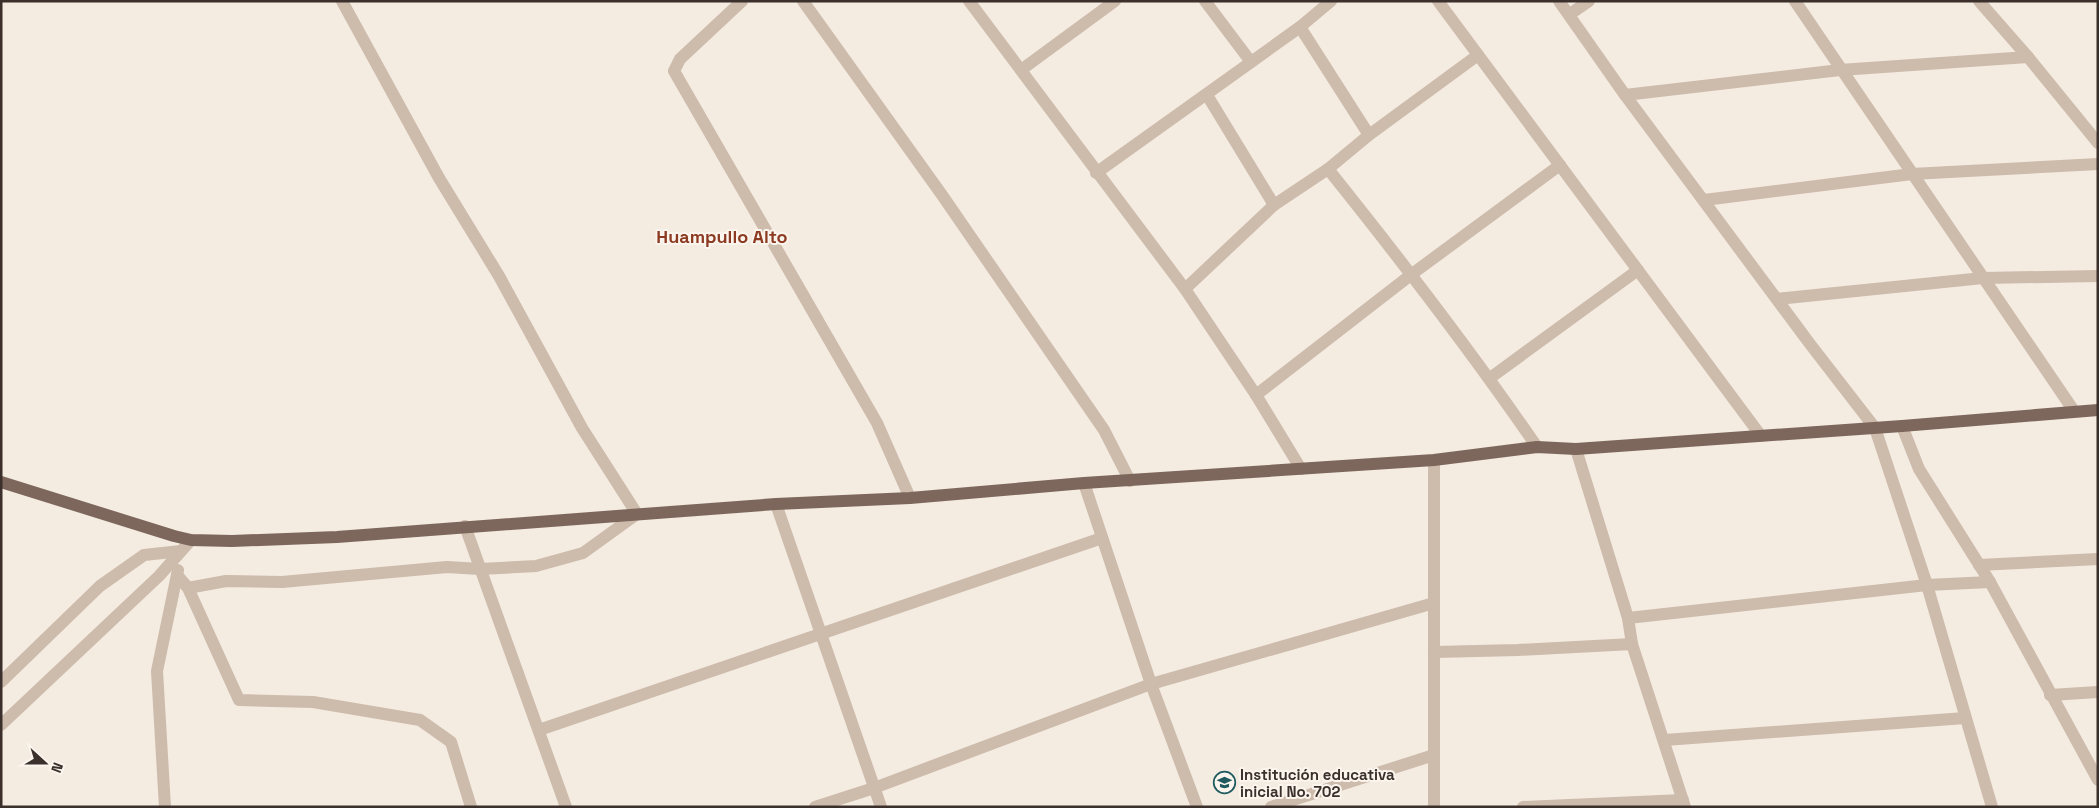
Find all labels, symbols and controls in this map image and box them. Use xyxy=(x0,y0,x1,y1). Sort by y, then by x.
district label: Huampullo Alto xyxy=(656,225,788,248)
north arrow xyxy=(20,738,70,788)
text: N xyxy=(47,760,67,775)
place label: Institución educativa inicial No. 702 xyxy=(1240,765,1395,801)
school or university icon: Institución educativa inicial No. 702 xyxy=(1212,771,1236,795)

